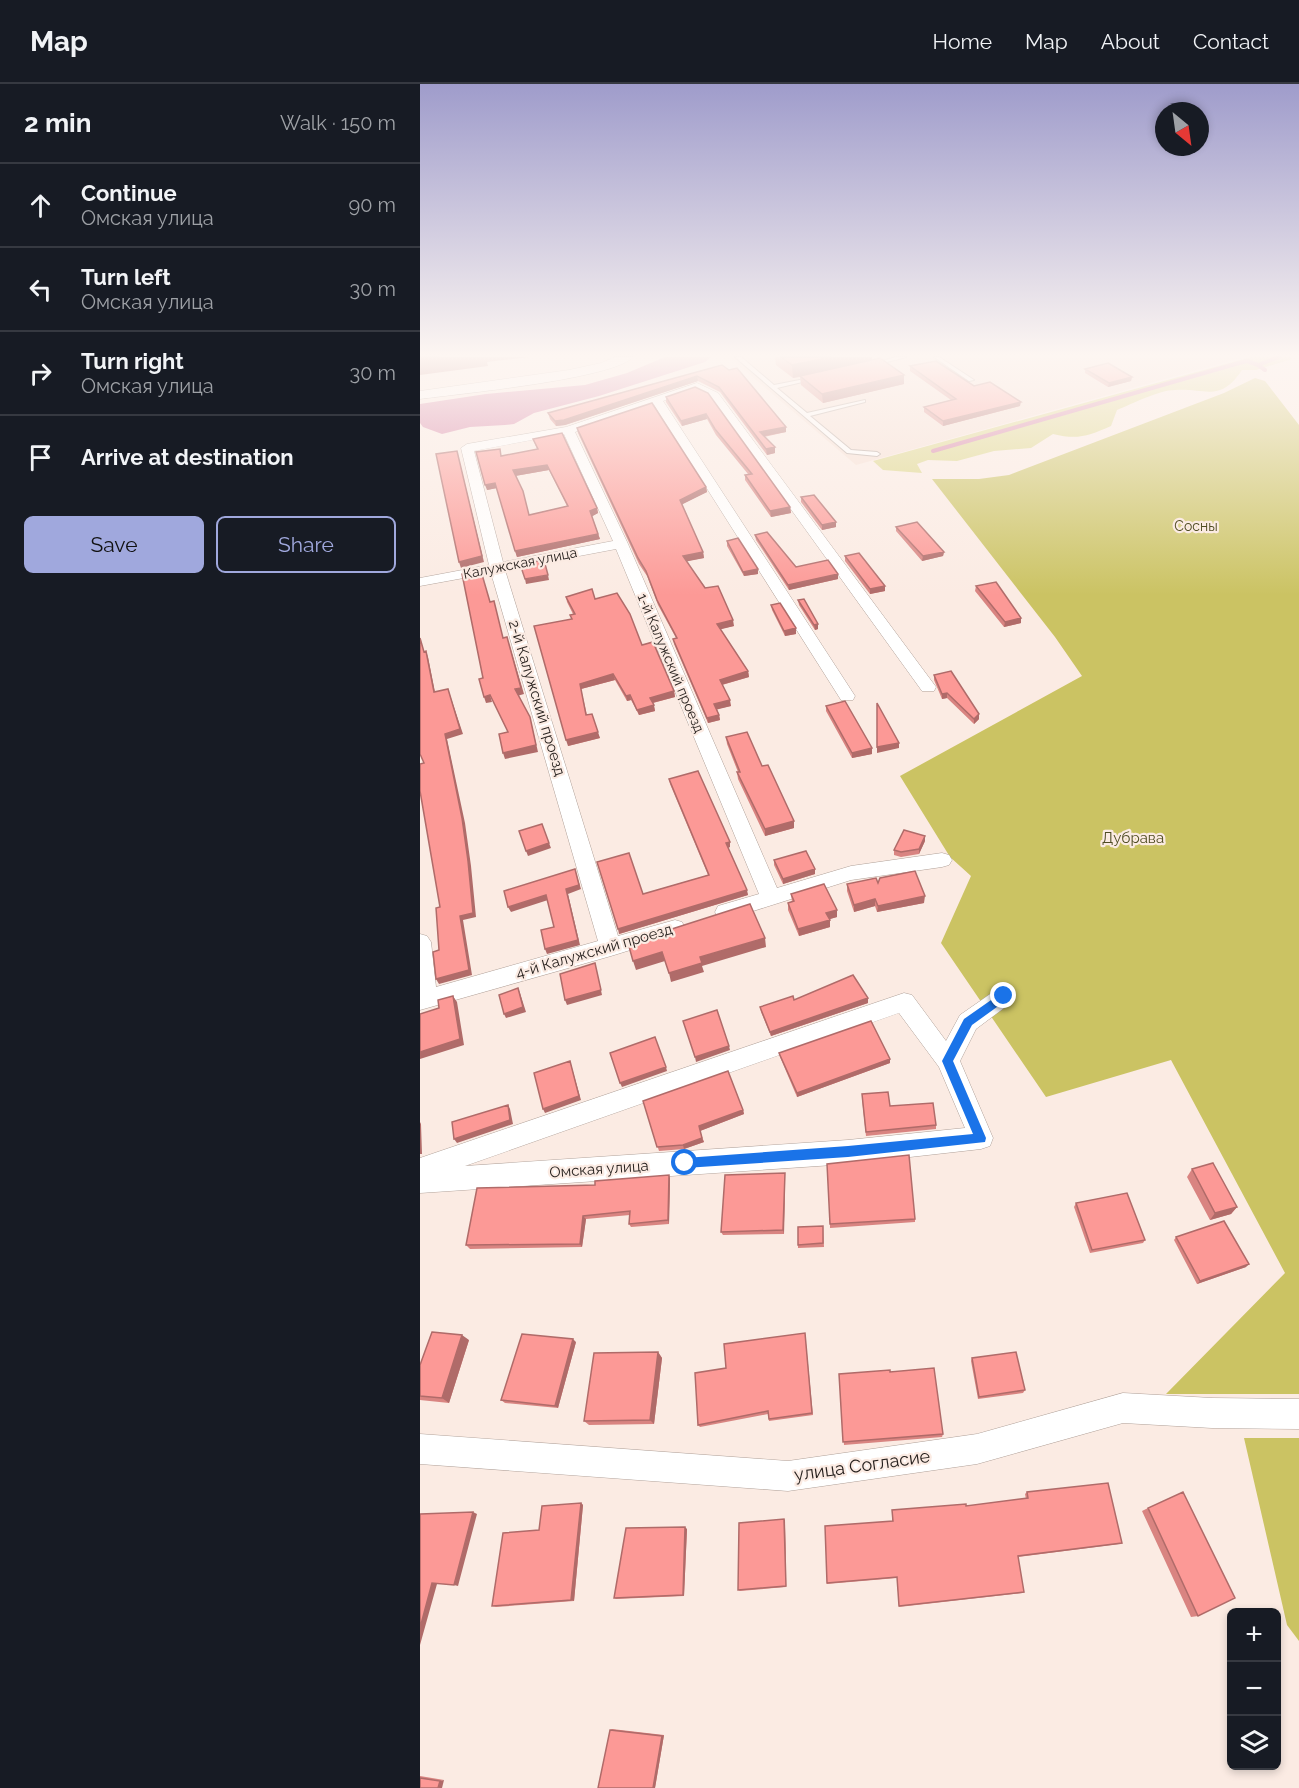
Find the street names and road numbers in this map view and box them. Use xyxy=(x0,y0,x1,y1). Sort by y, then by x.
street label: Калужская улица xyxy=(462,544,578,582)
street label: 1-й Калужский проезд xyxy=(634,591,708,735)
street label: 2-й Калужский проезд xyxy=(505,618,569,778)
street label: 4-й Калужский проезд xyxy=(514,920,675,982)
street label: Омская улица xyxy=(549,1157,649,1181)
street label: улица Согласие xyxy=(793,1445,932,1485)

